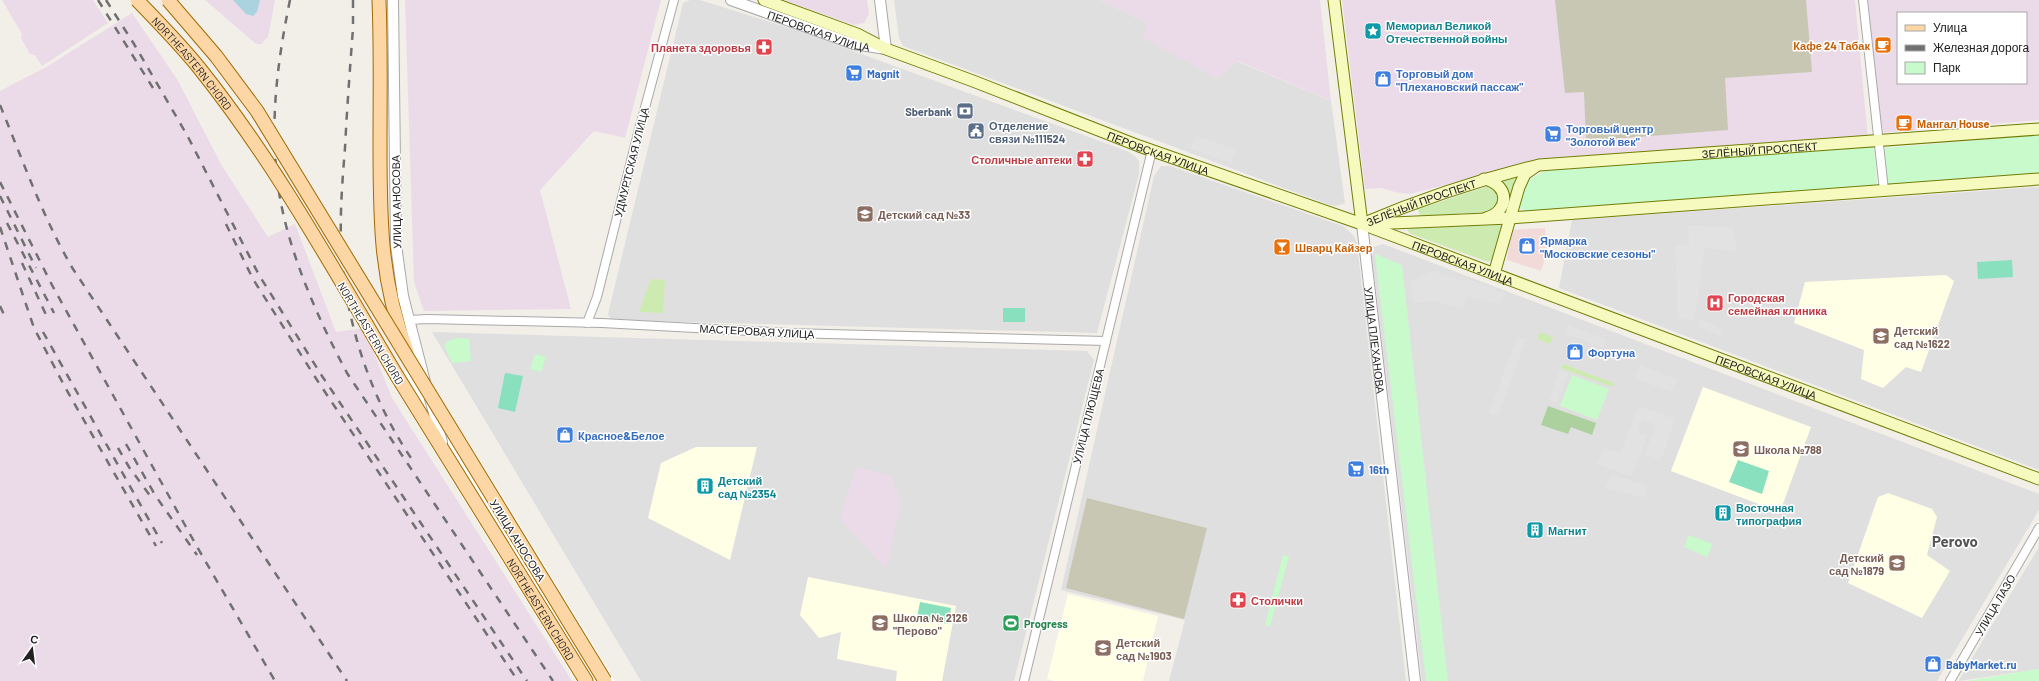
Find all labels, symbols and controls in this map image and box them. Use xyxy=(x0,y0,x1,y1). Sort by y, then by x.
street label: ПЕРОВСКАЯ УЛИЦА xyxy=(766,7,871,53)
legend xyxy=(1897,12,2027,84)
street label: NORTHEASTERN CHORD xyxy=(150,14,235,112)
place label: Мемориал Великой Отечественной войны xyxy=(1386,19,1508,45)
text: Улица xyxy=(1933,20,1967,35)
place icon: Мемориал Великой Отечественной войны xyxy=(1363,21,1383,41)
cafe icon: Кафе 24 Табак xyxy=(1873,35,1893,55)
pharmacy icon: Планета здоровья xyxy=(754,37,774,57)
place label: Кафе 24 Табак xyxy=(1793,39,1870,52)
text: Железная дорога xyxy=(1933,40,2029,55)
place label: Планета здоровья xyxy=(651,41,751,54)
text: Парк xyxy=(1933,60,1961,75)
supermarket icon: Magnit xyxy=(844,63,864,83)
place label: Magnit xyxy=(867,67,900,80)
place label: Торговый дом "Плехановский пассаж" xyxy=(1396,67,1523,93)
shop icon: Торговый дом "Плехановский пассаж" xyxy=(1373,69,1393,89)
bank icon: Sberbank xyxy=(955,101,975,121)
street label: УДМУРТСКАЯ УЛИЦА xyxy=(611,105,651,218)
place label: Sberbank xyxy=(905,105,952,118)
cafe icon: Мангал House xyxy=(1894,113,1914,133)
place label: Мангал House xyxy=(1917,117,1990,130)
place label: Отделение связи №111524 xyxy=(989,119,1066,145)
public building icon: Отделение связи №111524 xyxy=(966,121,986,141)
place label: Торговый центр "Золотой век" xyxy=(1566,122,1654,148)
supermarket icon: Торговый центр "Золотой век" xyxy=(1543,124,1563,144)
street label: ПЕРОВСКАЯ УЛИЦА xyxy=(1106,128,1211,177)
street label: ЗЕЛЁНЫЙ ПРОСПЕКТ xyxy=(1701,138,1818,160)
pharmacy icon: Столичные аптеки xyxy=(1075,149,1095,169)
place label: Столичные аптеки xyxy=(971,153,1072,166)
street label: УЛИЦА АНОСОВА xyxy=(389,154,403,249)
street label: ЗЕЛЁНЫЙ ПРОСПЕКТ xyxy=(1364,176,1478,228)
school or university icon: Детский сад №33 xyxy=(855,204,875,224)
place label: Детский сад №33 xyxy=(878,208,970,221)
place label: Ярмарка "Московские сезоны" xyxy=(1540,234,1655,260)
shop icon: Ярмарка "Московские сезоны" xyxy=(1517,236,1537,256)
bar icon: Шварц Кайзер xyxy=(1272,237,1292,257)
street label: ПЕРОВСКАЯ УЛИЦА xyxy=(1411,237,1516,287)
place label: Шварц Кайзер xyxy=(1295,241,1373,254)
street label: NORTHEASTERN CHORD xyxy=(335,279,407,387)
street label: УЛИЦА ПЛЕХАНОВА xyxy=(1363,286,1388,395)
place label: Городская семейная клиника xyxy=(1728,291,1828,317)
hospital icon: Городская семейная клиника xyxy=(1705,293,1725,313)
street label: МАСТЕРОВАЯ УЛИЦА xyxy=(699,321,816,341)
place label: Детский сад №1622 xyxy=(1894,324,1950,350)
school or university icon: Детский сад №1622 xyxy=(1871,326,1891,346)
shop icon: Фортуна xyxy=(1565,342,1585,362)
place label: Фортуна xyxy=(1588,346,1636,359)
street label: ПЕРОВСКАЯ УЛИЦА xyxy=(1714,351,1819,401)
street label: УЛИЦА ПЛЮЩЕВА xyxy=(1070,366,1106,465)
shop icon: Красное&Белое xyxy=(555,425,575,445)
place label: Красное&Белое xyxy=(578,429,665,442)
school or university icon: Школа №788 xyxy=(1731,439,1751,459)
place label: Школа №788 xyxy=(1754,443,1822,456)
supermarket icon: 16th xyxy=(1346,459,1366,479)
place label: 16th xyxy=(1369,463,1389,476)
place label: Детский сад №2354 xyxy=(718,474,777,500)
building icon: Детский сад №2354 xyxy=(695,476,715,496)
street label: УЛИЦА АНОСОВА xyxy=(488,497,549,584)
place label: Восточная типография xyxy=(1736,501,1802,527)
building icon: Восточная типография xyxy=(1713,503,1733,523)
building icon: Магнит xyxy=(1525,520,1545,540)
place label: Магнит xyxy=(1548,524,1587,537)
district label: Perovo xyxy=(1932,532,1978,550)
place label: Детский сад №1879 xyxy=(1829,551,1884,577)
school or university icon: Детский сад №1879 xyxy=(1887,553,1907,573)
street label: NORTHEASTERN CHORD xyxy=(505,556,578,662)
street label: УЛИЦА ЛАЗО xyxy=(1972,572,2018,638)
pharmacy icon: Столички xyxy=(1228,590,1248,610)
place label: Столички xyxy=(1251,594,1303,607)
place label: Школа № 2126 "Перово" xyxy=(893,611,968,637)
school or university icon: Школа № 2126 "Перово" xyxy=(870,613,890,633)
sports icon: Progress xyxy=(1001,613,1021,633)
place label: Progress xyxy=(1024,617,1068,630)
north arrow xyxy=(12,629,52,669)
text: С xyxy=(29,632,40,646)
place label: Детский сад №1903 xyxy=(1116,636,1172,662)
school or university icon: Детский сад №1903 xyxy=(1093,638,1113,658)
shop icon: BabyMarket.ru xyxy=(1923,654,1943,674)
place label: BabyMarket.ru xyxy=(1946,658,2017,671)

